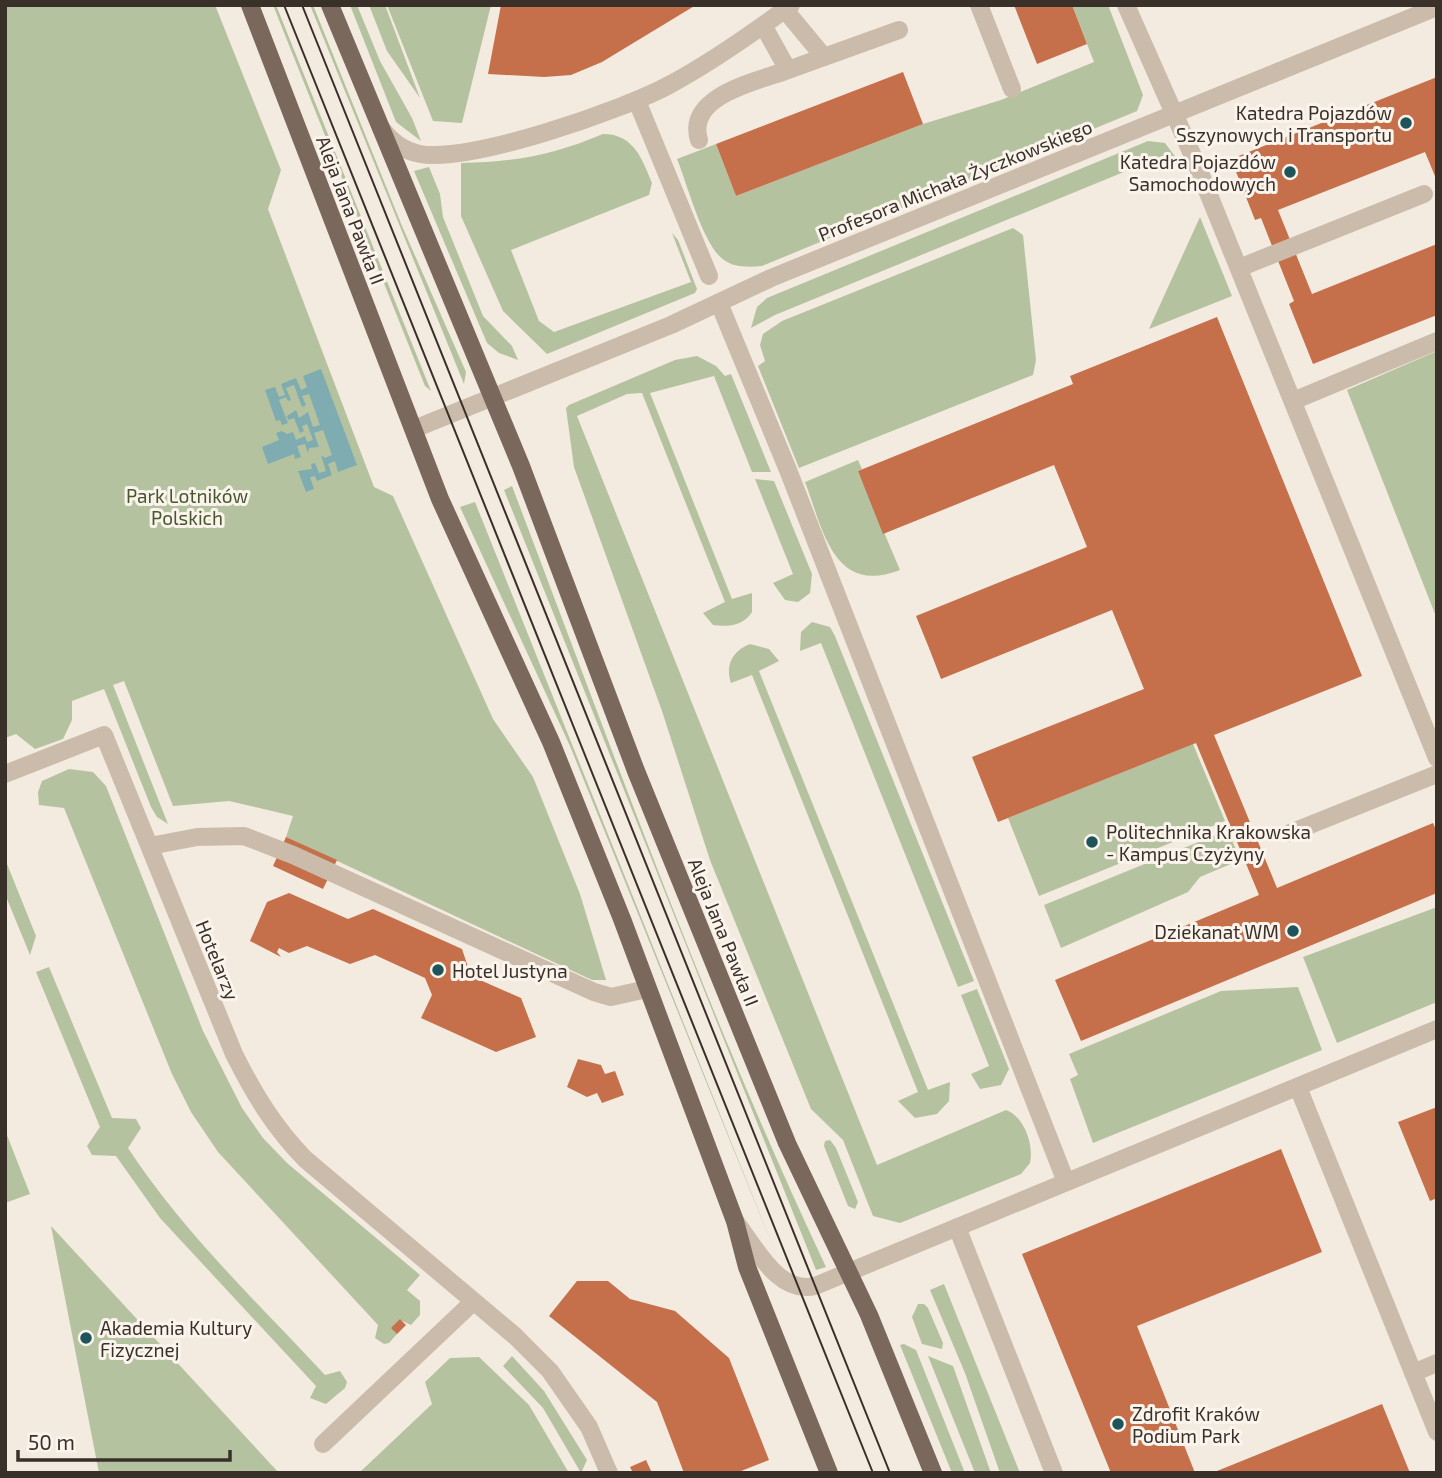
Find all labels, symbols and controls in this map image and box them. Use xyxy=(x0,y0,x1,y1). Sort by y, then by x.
place label: Katedra Pojazdów Sszynowych i Transportu xyxy=(1176,101,1392,146)
street label: Profesora Michała Życzkowskiego xyxy=(815,114,1095,246)
marker: Katedra Pojazdów Sszynowych i Transportu xyxy=(1398,115,1414,131)
street label: Aleja Jana Pawła II xyxy=(312,132,390,288)
place label: Katedra Pojazdów Samochodowych xyxy=(1120,150,1276,195)
marker: Katedra Pojazdów Samochodowych xyxy=(1282,164,1298,180)
park label: Park Lotników Polskich xyxy=(126,484,248,529)
place label: Politechnika Krakowska - Kampus Czyżyny xyxy=(1106,820,1311,865)
marker: Politechnika Krakowska - Kampus Czyżyny xyxy=(1084,834,1100,850)
street label: Aleja Jana Pawła II xyxy=(684,855,764,1009)
street label: Hotelarzy xyxy=(192,917,244,1003)
place label: Dziekanat WM xyxy=(1154,920,1279,943)
marker: Dziekanat WM xyxy=(1285,923,1301,939)
place label: Hotel Justyna xyxy=(452,959,568,982)
marker: Hotel Justyna xyxy=(430,962,446,978)
place label: Akademia Kultury Fizycznej xyxy=(100,1316,252,1361)
marker: Akademia Kultury Fizycznej xyxy=(78,1330,94,1346)
place label: Zdrofit Kraków Podium Park xyxy=(1132,1402,1260,1447)
marker: Zdrofit Kraków Podium Park xyxy=(1110,1416,1126,1432)
scale bar xyxy=(18,1418,229,1462)
text: 50 m xyxy=(28,1429,75,1454)

